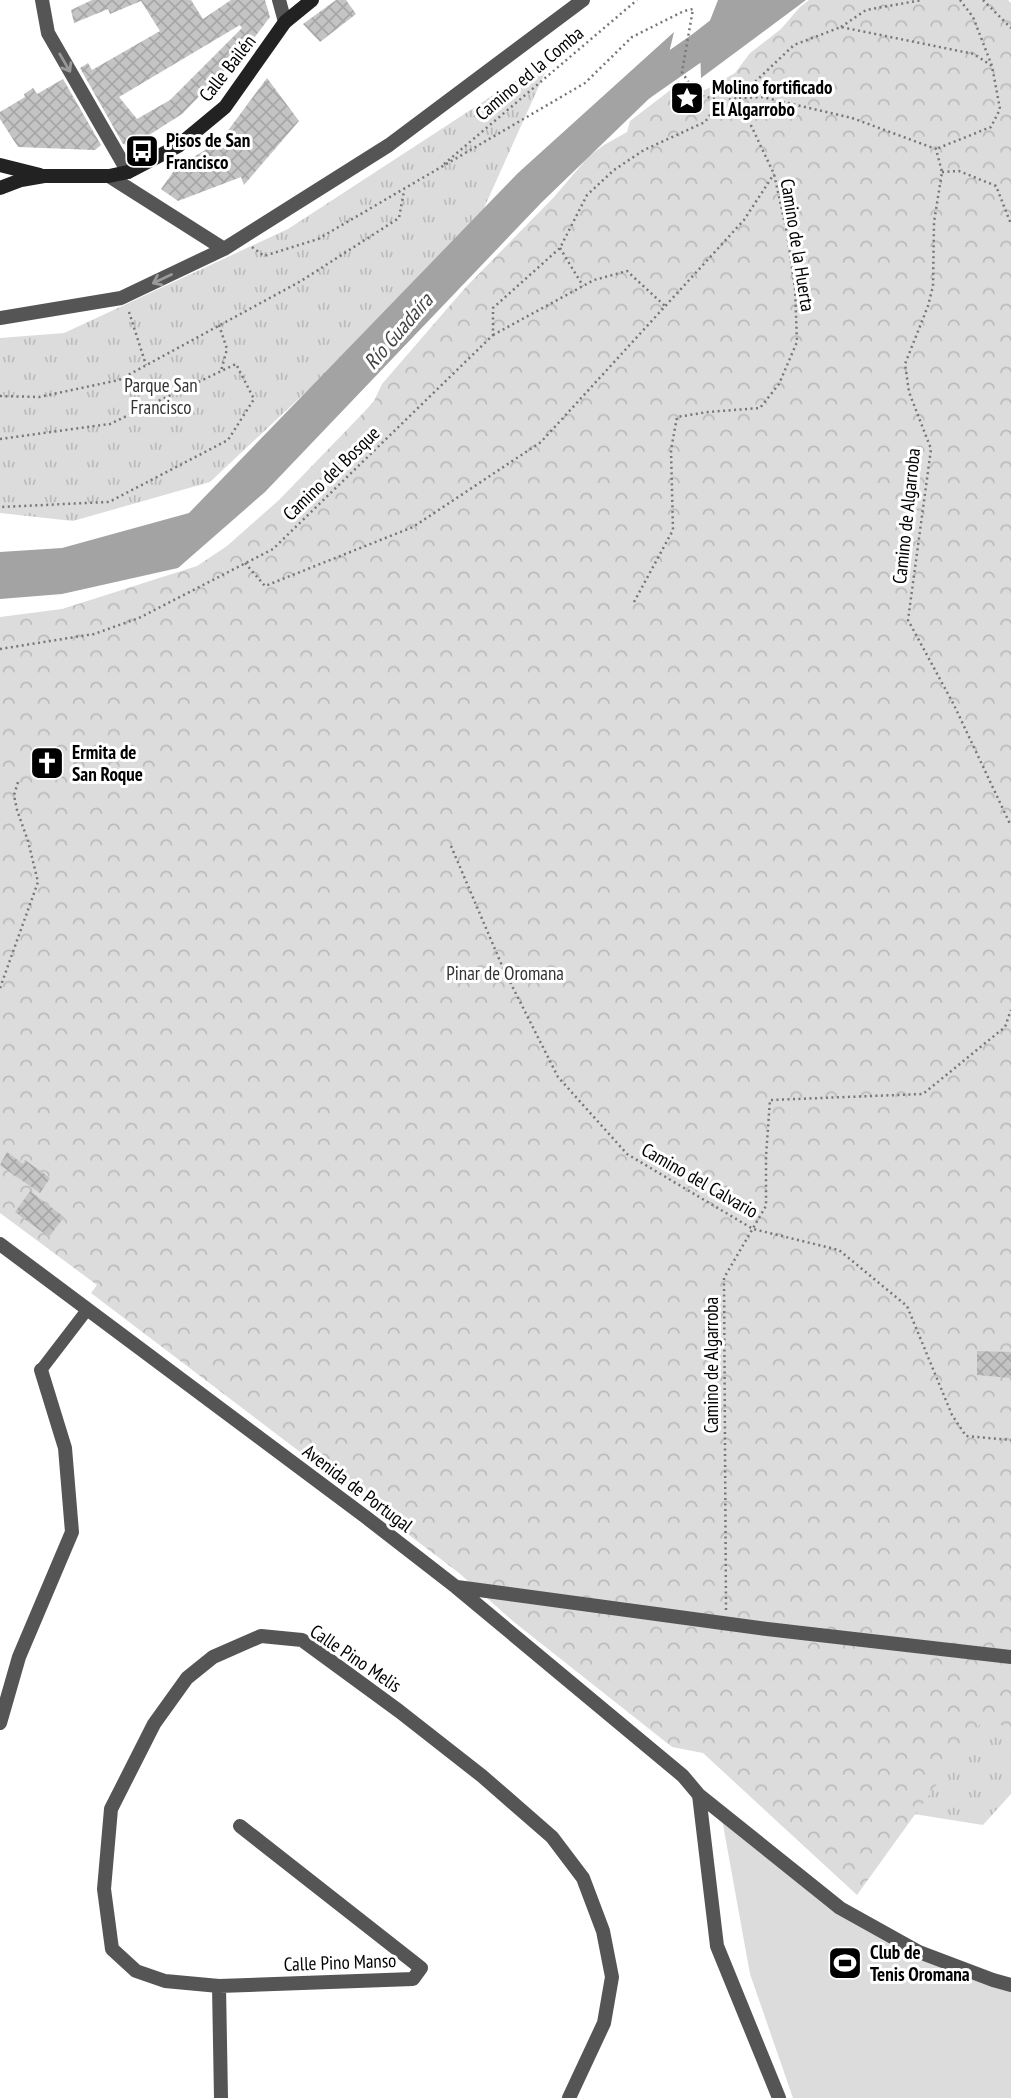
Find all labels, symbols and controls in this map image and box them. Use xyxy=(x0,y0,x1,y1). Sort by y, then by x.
street label: Camino ed la Comba xyxy=(470,21,588,125)
street label: Calle Bailén xyxy=(194,30,260,106)
one-way arrow xyxy=(58,53,72,73)
place label: Molino fortificado El Algarrobo xyxy=(712,75,832,121)
place icon: Molino fortificado El Algarrobo xyxy=(668,79,706,117)
place label: Pisos de San Francisco xyxy=(166,128,250,174)
bus stop icon: Pisos de San Francisco xyxy=(123,132,161,170)
street label: Camino de la Huerta xyxy=(776,177,820,313)
one-way arrow xyxy=(152,272,173,286)
water label: Río Guadaíra xyxy=(358,286,439,375)
park label: Parque San Francisco xyxy=(124,373,198,419)
street label: Camino del Bosque xyxy=(278,421,385,525)
street label: Camino de Algarroba xyxy=(887,447,925,585)
place label: Ermita de San Roque xyxy=(72,740,143,786)
church icon: Ermita de San Roque xyxy=(28,744,66,782)
park label: Pinar de Oromana xyxy=(446,961,564,985)
street label: Camino del Calvario xyxy=(637,1137,763,1223)
street label: Camino de Algarroba xyxy=(699,1297,723,1433)
street label: Avenida de Portugal xyxy=(298,1439,418,1538)
street label: Calle Pino Melis xyxy=(306,1619,406,1697)
place label: Club de Tenis Oromana xyxy=(870,1940,970,1986)
sports icon: Club de Tenis Oromana xyxy=(826,1944,864,1982)
street label: Calle Pino Manso xyxy=(283,1948,397,1976)

